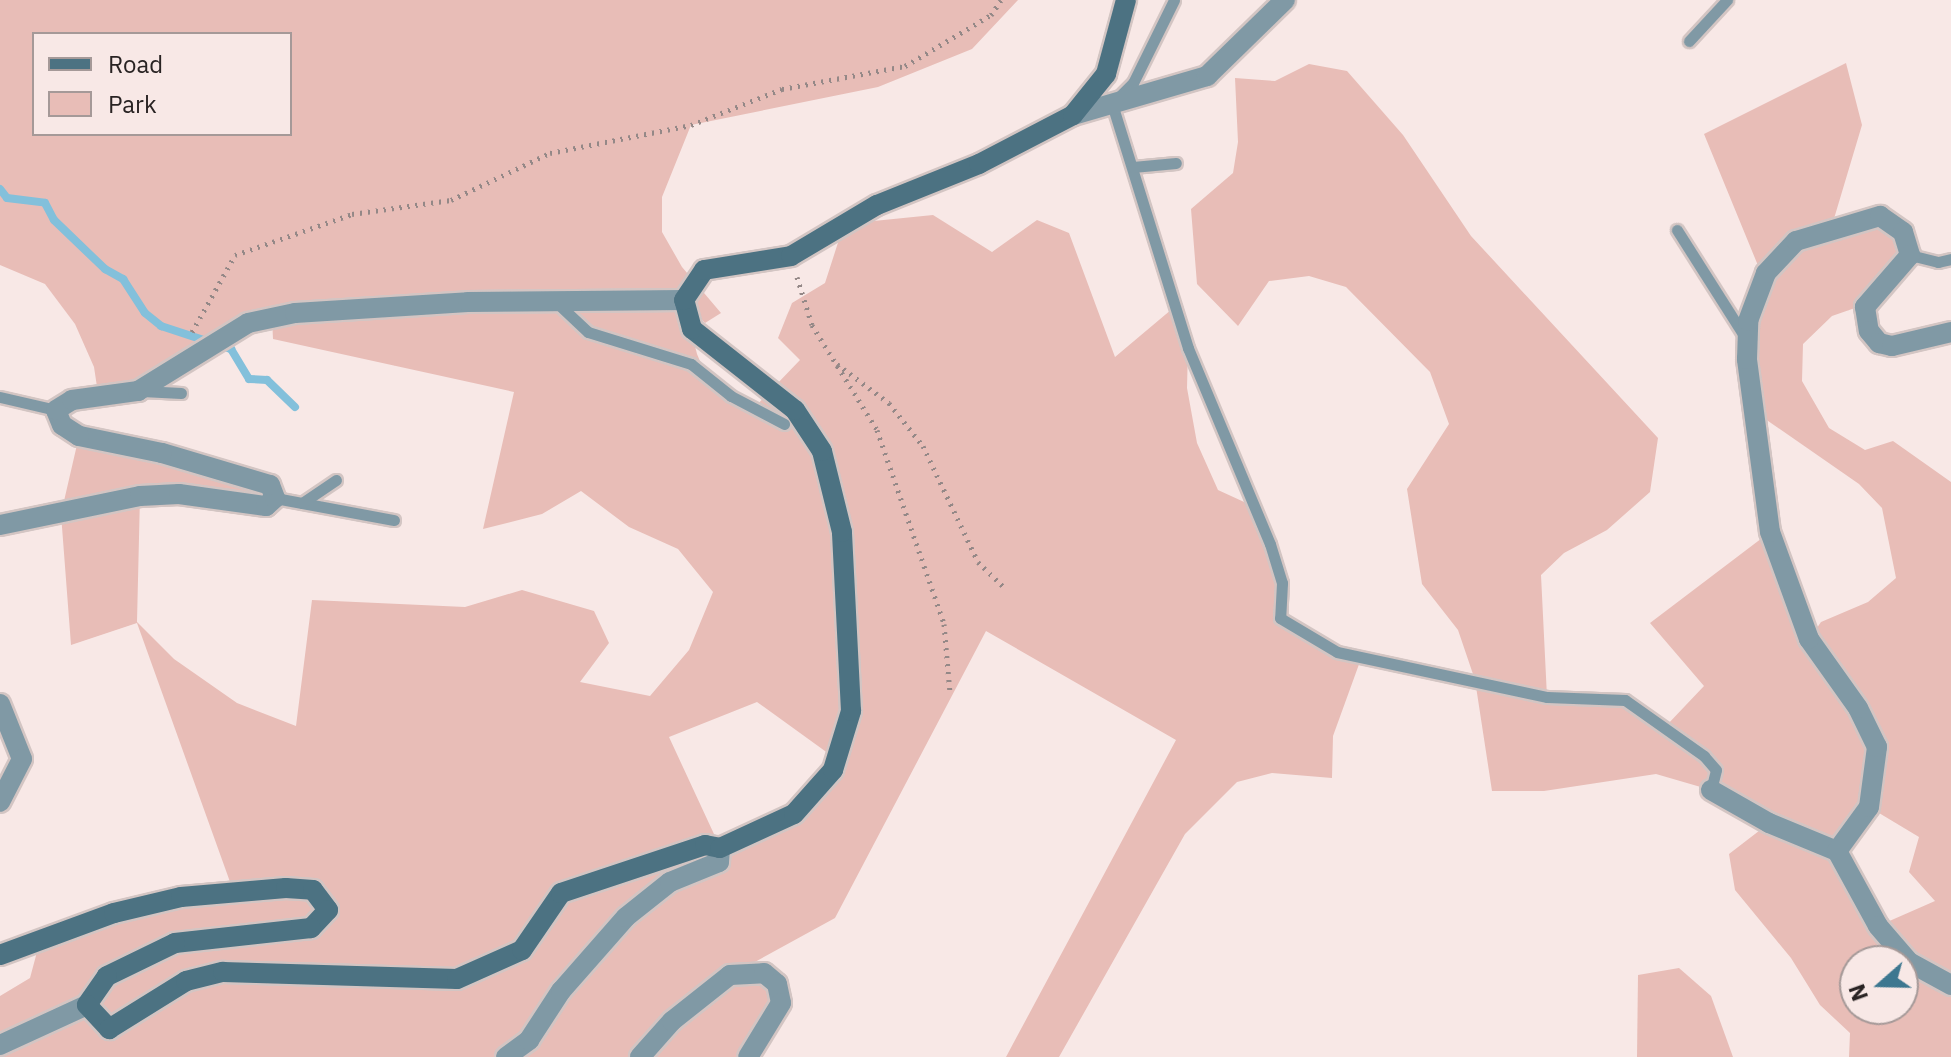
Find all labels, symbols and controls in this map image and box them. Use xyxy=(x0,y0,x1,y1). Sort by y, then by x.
legend xyxy=(32,32,292,136)
text: Road xyxy=(108,48,163,80)
text: Park xyxy=(108,88,157,120)
north arrow xyxy=(1839,945,1919,1025)
text: N xyxy=(1842,980,1874,1005)

